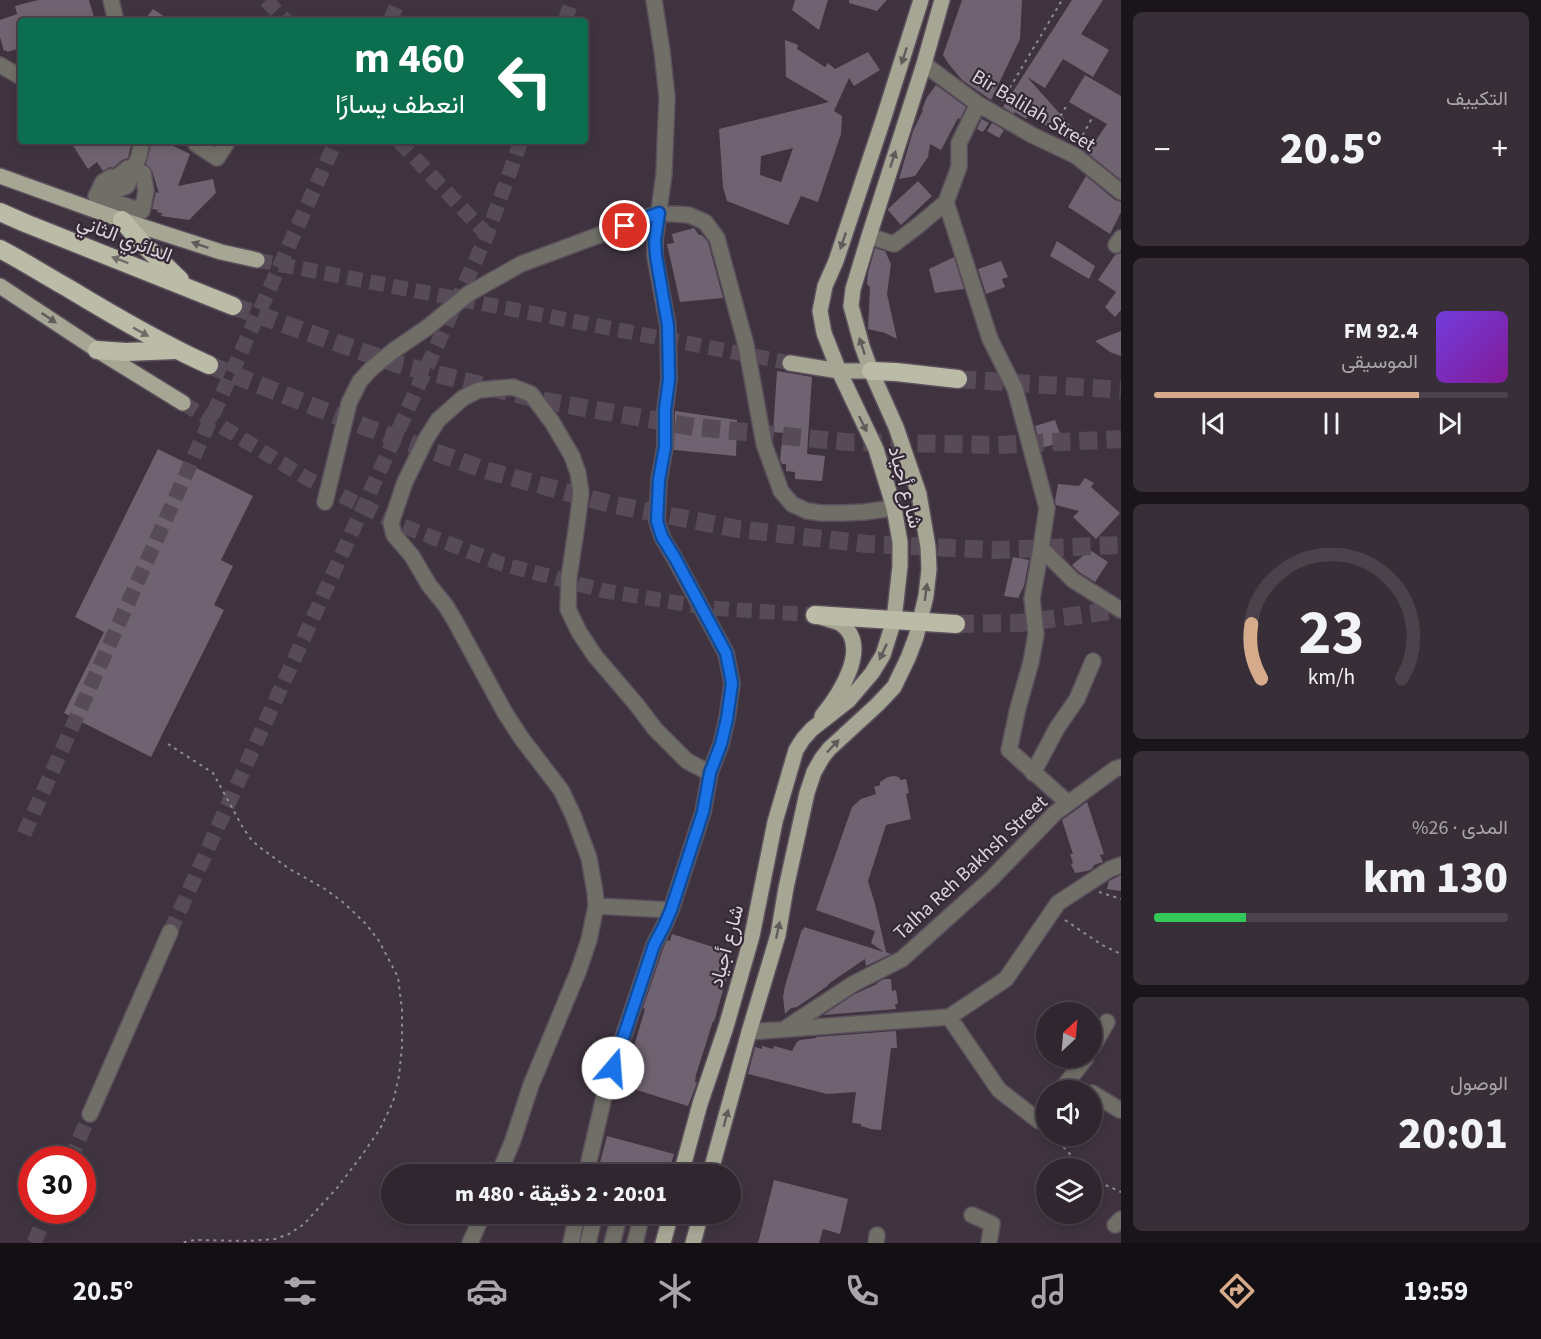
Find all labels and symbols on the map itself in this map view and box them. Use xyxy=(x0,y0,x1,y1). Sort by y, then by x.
one-way arrow xyxy=(899,47,908,65)
street label: Bir Balilah Street xyxy=(966,63,1101,159)
one-way arrow xyxy=(889,150,899,168)
pin xyxy=(599,200,650,251)
street label: الدائري الثاني xyxy=(72,208,176,272)
one-way arrow xyxy=(837,232,847,250)
one-way arrow xyxy=(191,240,209,250)
one-way arrow xyxy=(111,255,129,265)
one-way arrow xyxy=(40,313,57,324)
one-way arrow xyxy=(133,327,150,337)
one-way arrow xyxy=(857,337,866,355)
one-way arrow xyxy=(859,415,868,432)
street label: شارع أجياد xyxy=(881,443,929,532)
one-way arrow xyxy=(921,583,930,602)
one-way arrow xyxy=(878,644,887,661)
one-way arrow xyxy=(825,739,839,753)
street label: Talha Reh Bakhsh Street xyxy=(887,789,1054,947)
street label: شارع أجياد xyxy=(703,902,751,991)
one-way arrow xyxy=(774,921,784,940)
north arrow xyxy=(1036,1002,1102,1068)
position arrow xyxy=(581,1036,645,1100)
one-way arrow xyxy=(721,1109,731,1127)
speed limit sign: 30 xyxy=(18,1146,96,1224)

